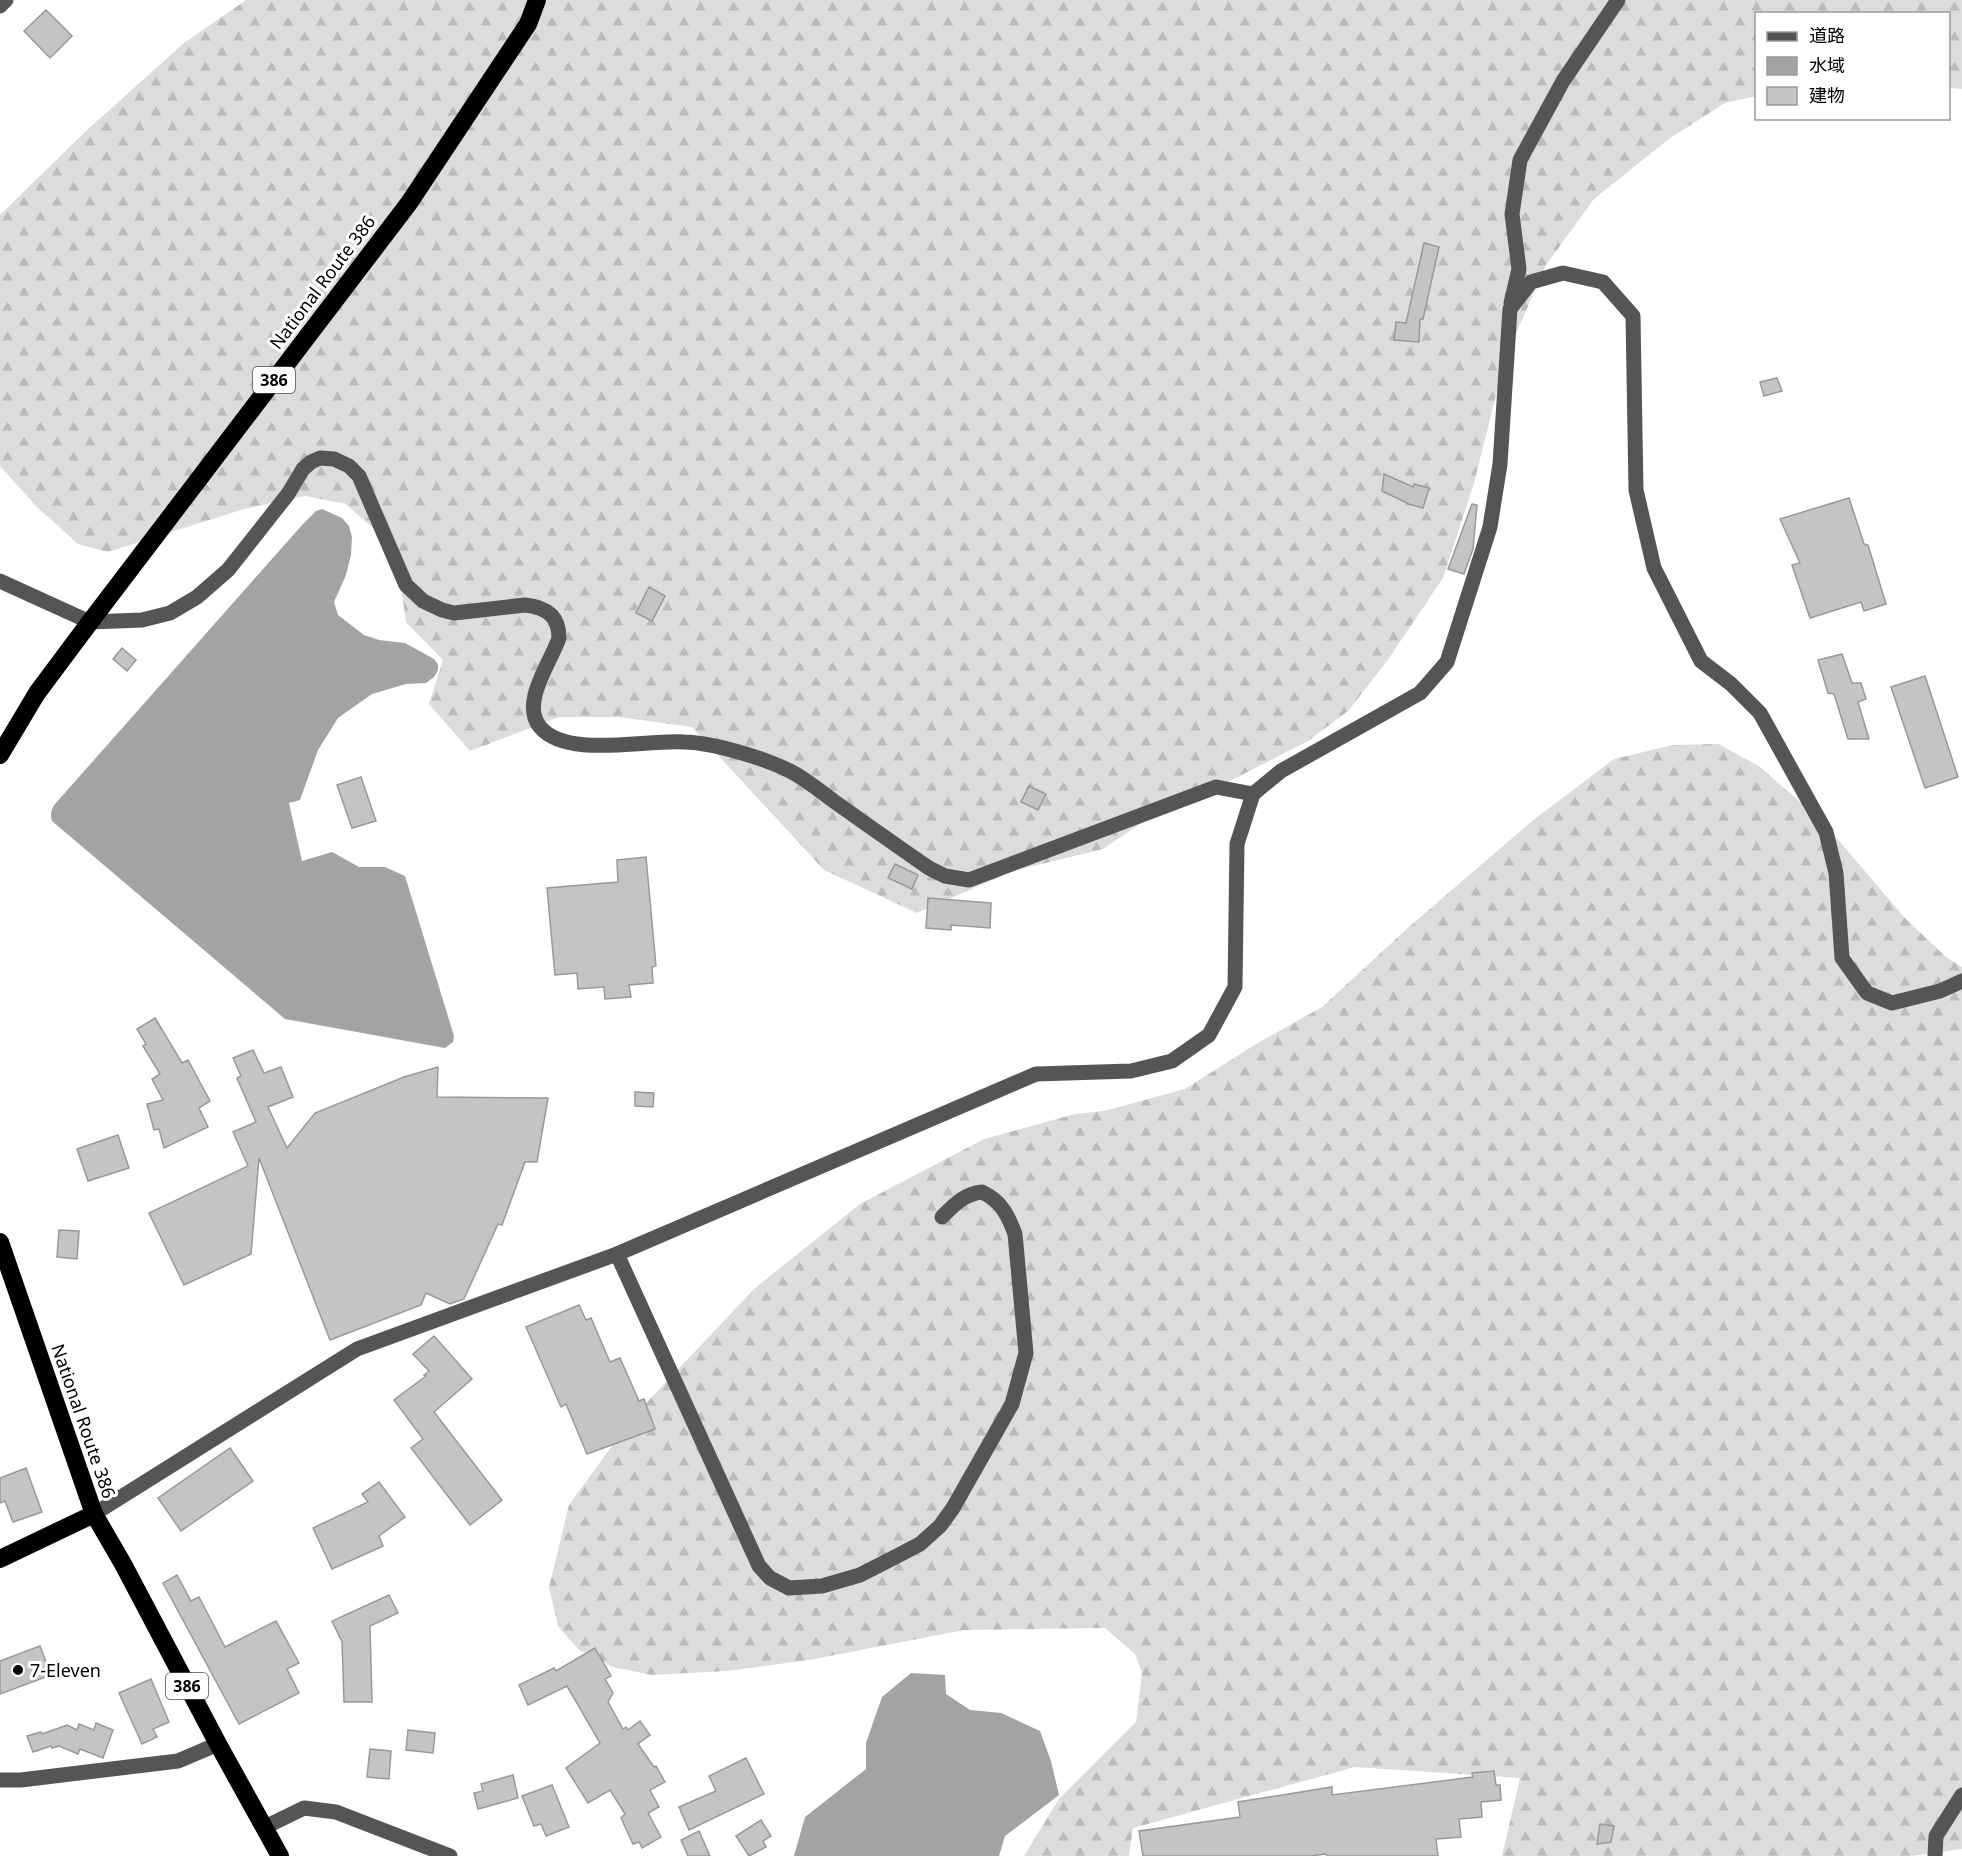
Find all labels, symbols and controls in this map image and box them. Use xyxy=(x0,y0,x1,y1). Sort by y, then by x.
legend xyxy=(1755,12,1950,120)
text: 道路 xyxy=(1809,23,1845,47)
text: 水域 xyxy=(1809,53,1845,77)
text: 建物 xyxy=(1809,83,1845,107)
street label: National Route 386 xyxy=(264,210,380,354)
road number: 386 xyxy=(253,367,295,393)
street label: National Route 386 xyxy=(46,1341,122,1501)
place label: 7-Eleven xyxy=(30,1658,101,1682)
marker: 7-Eleven xyxy=(11,1663,25,1677)
road number: 386 xyxy=(166,1673,208,1699)

